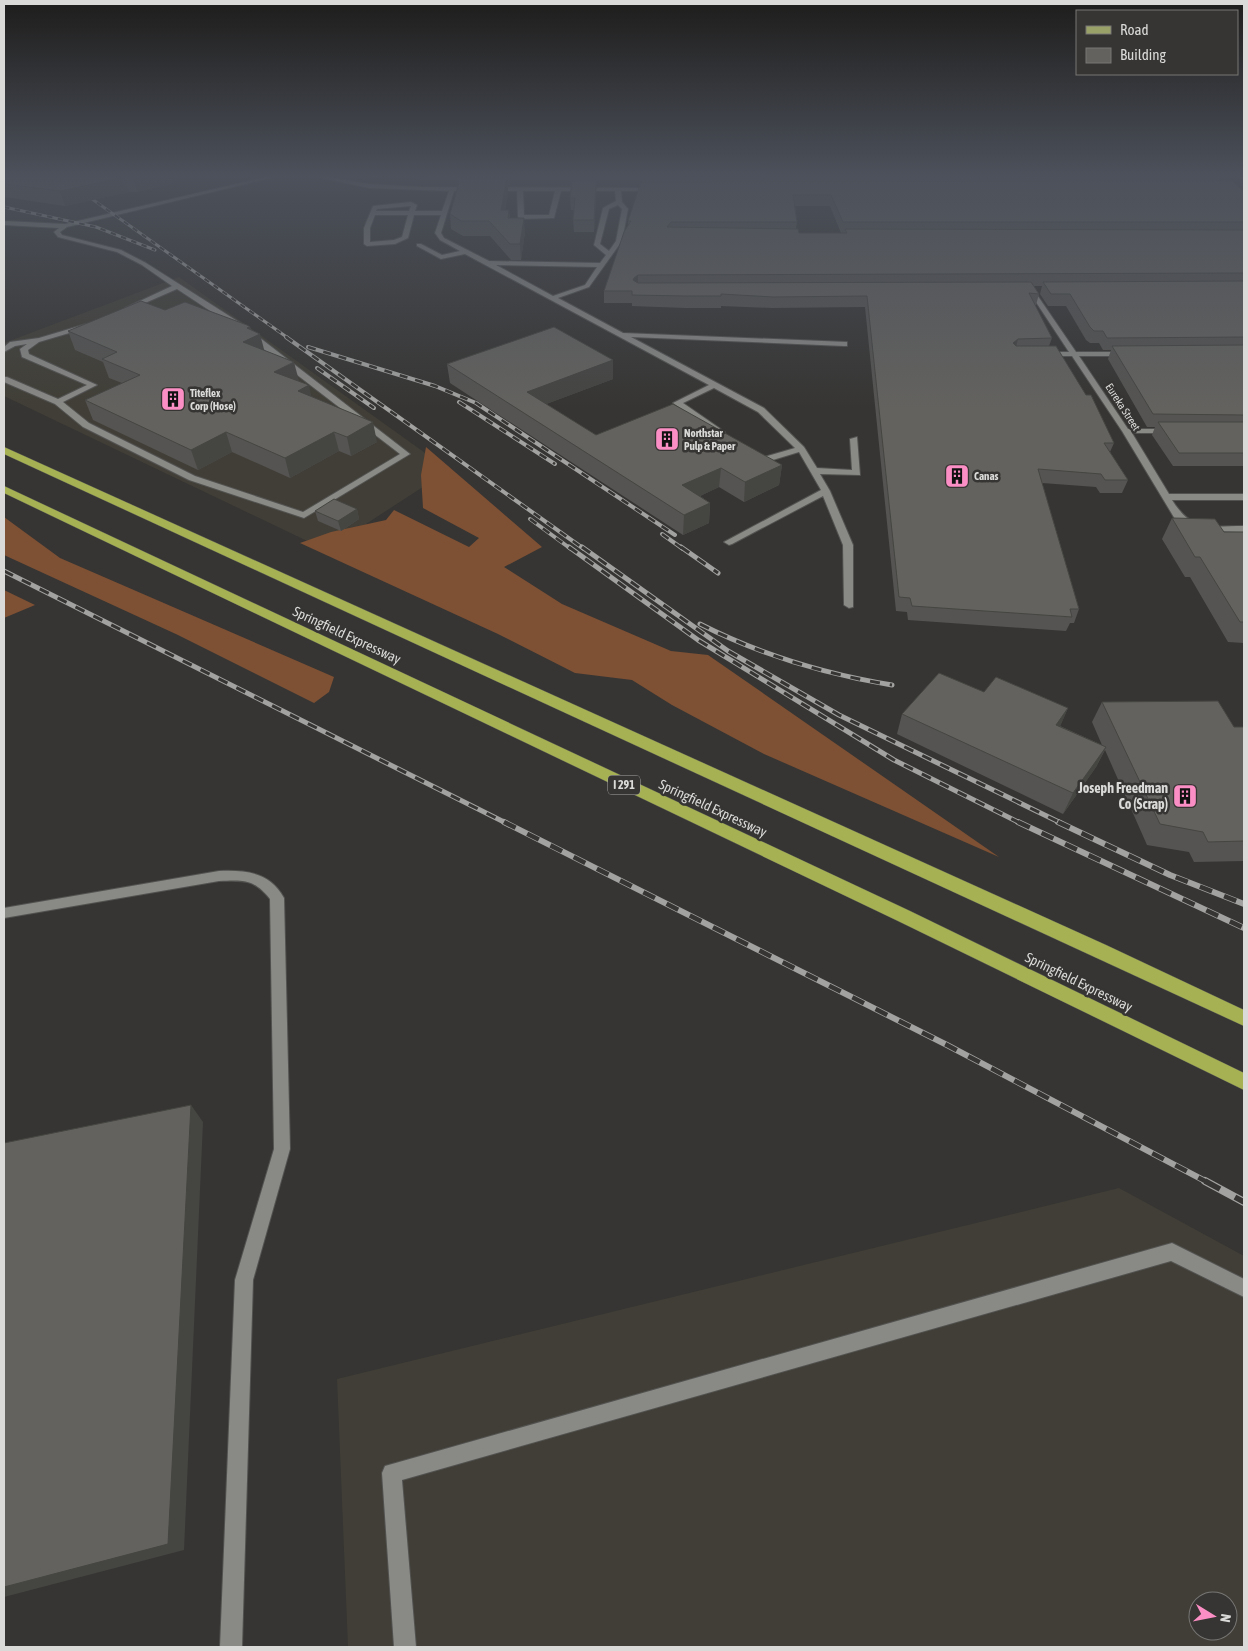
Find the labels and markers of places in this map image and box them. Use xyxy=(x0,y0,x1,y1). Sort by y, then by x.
building icon: Titeflex Corp (Hose) xyxy=(160,386,186,412)
place label: Titeflex Corp (Hose) xyxy=(190,387,236,412)
building icon: Northstar Pulp & Paper xyxy=(654,426,680,452)
place label: Northstar Pulp & Paper xyxy=(684,427,736,452)
building icon: Canas xyxy=(944,463,970,489)
place label: Canas xyxy=(974,470,999,482)
place label: Joseph Freedman Co (Scrap) xyxy=(1077,780,1168,812)
building icon: Joseph Freedman Co (Scrap) xyxy=(1172,783,1198,809)

